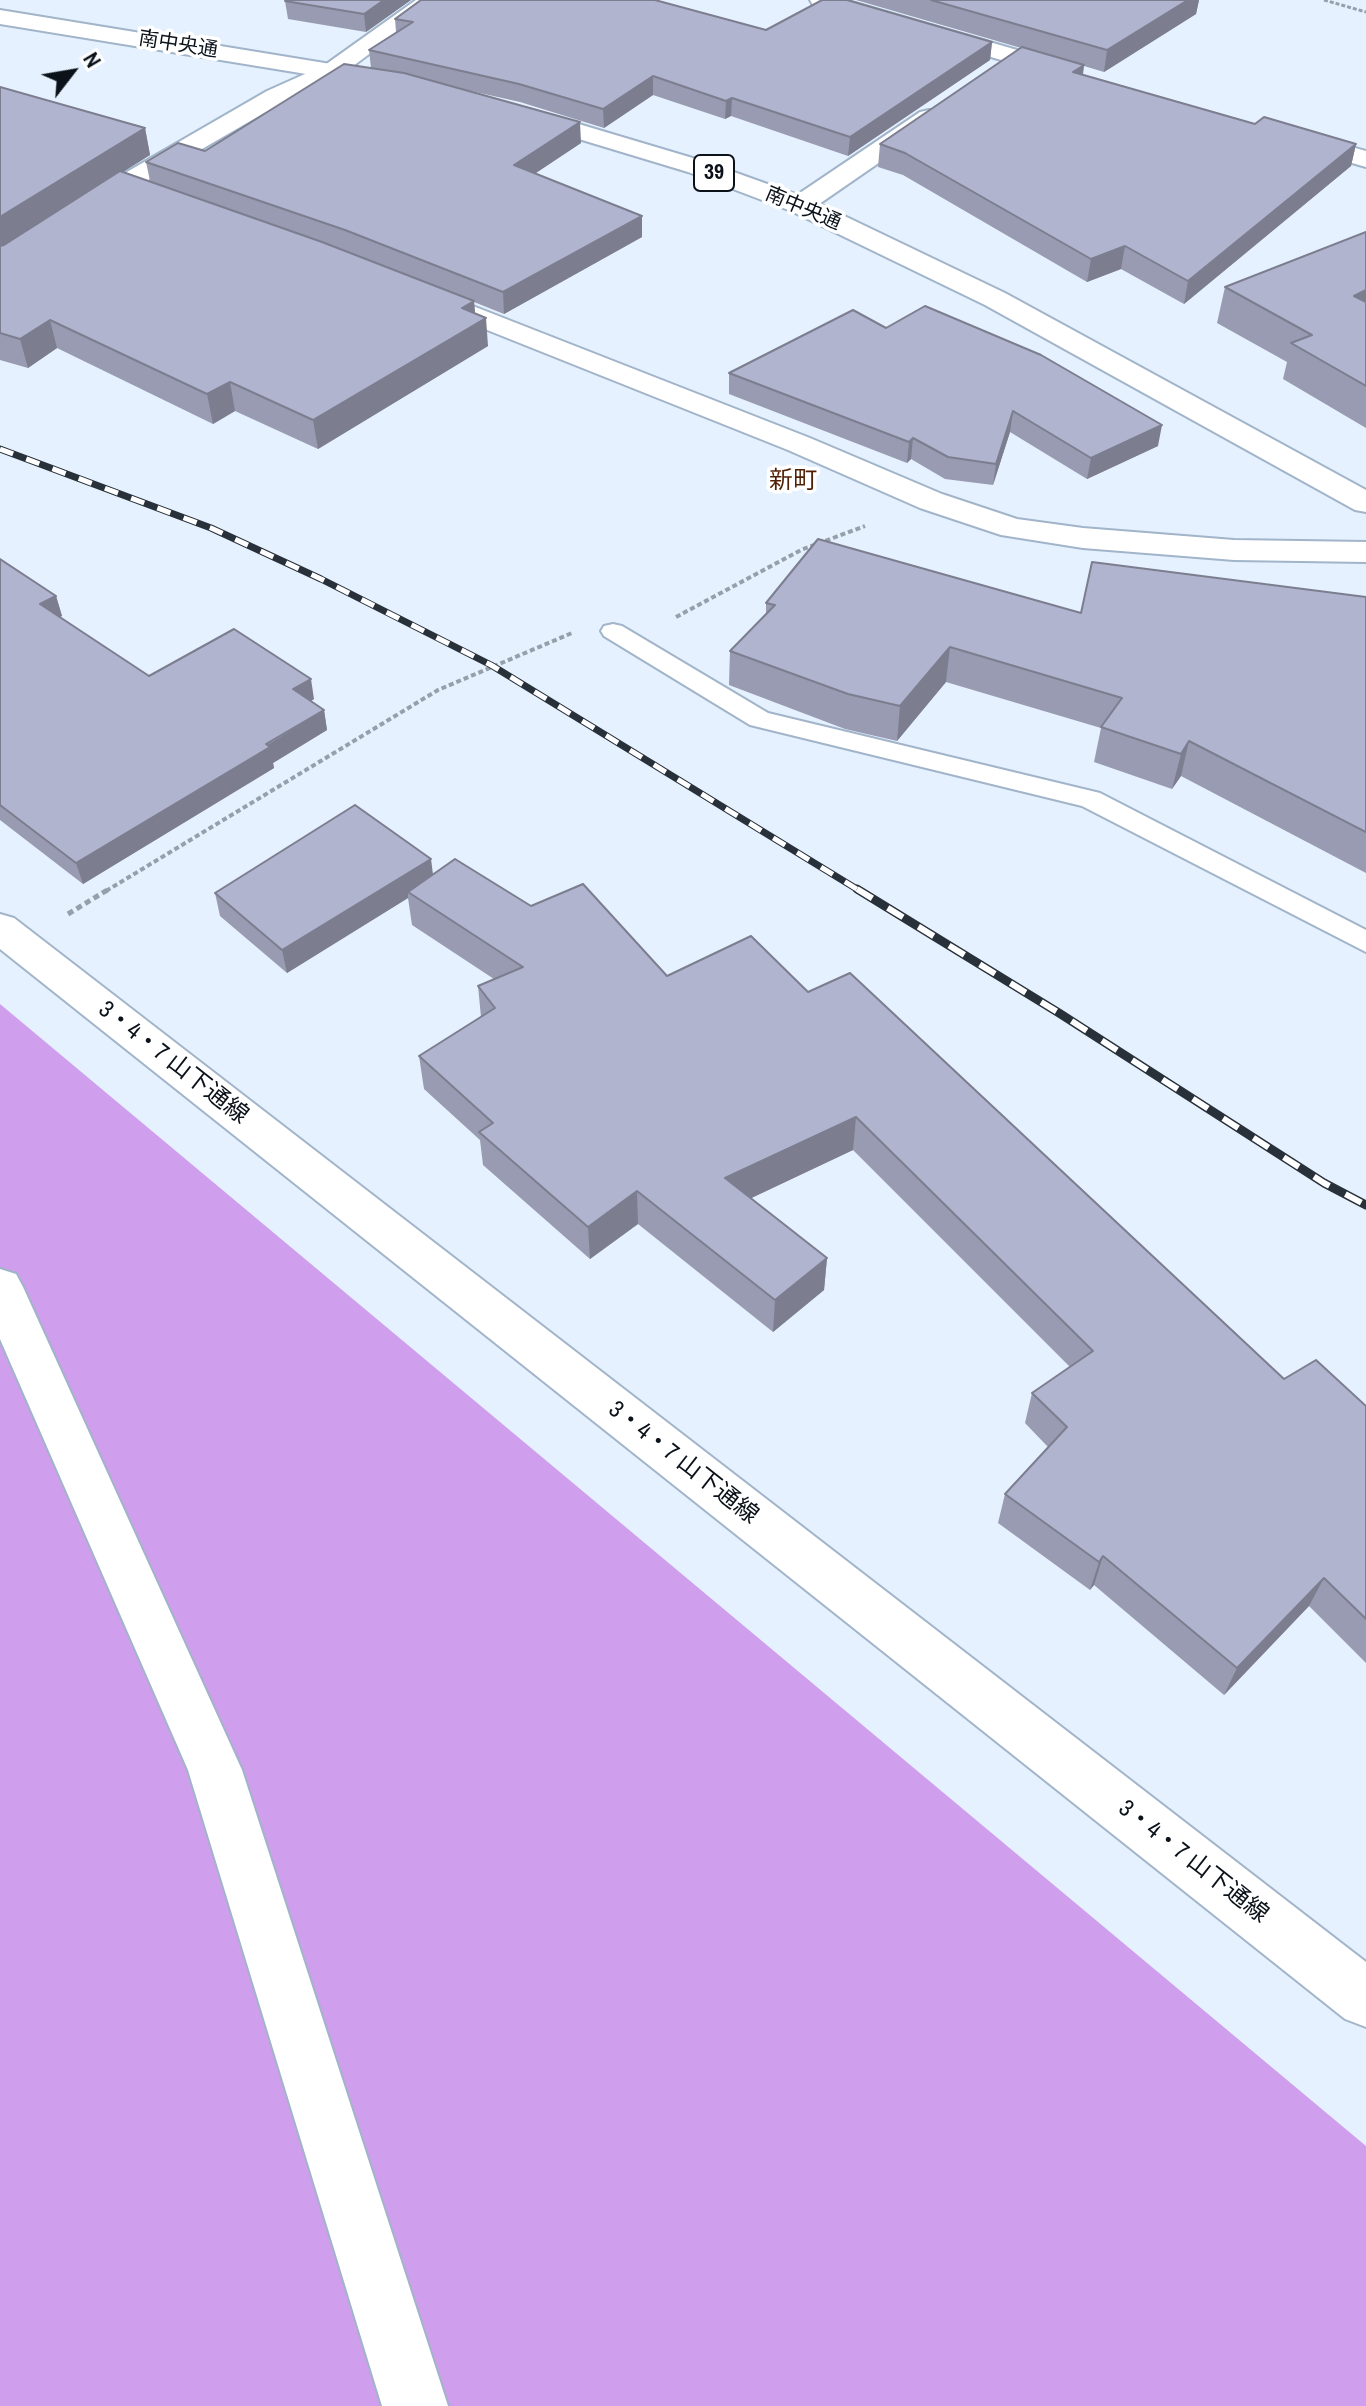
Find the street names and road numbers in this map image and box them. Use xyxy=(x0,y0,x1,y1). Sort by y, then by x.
street label: 南中央通 xyxy=(137,27,219,63)
road number: 39 xyxy=(694,155,734,191)
street label: 南中央通 xyxy=(761,182,845,236)
street label: 3・4・7 山下通線 xyxy=(92,996,254,1130)
street label: 3・4・7 山下通線 xyxy=(602,1396,764,1530)
street label: 3・4・7 山下通線 xyxy=(1112,1795,1274,1929)

